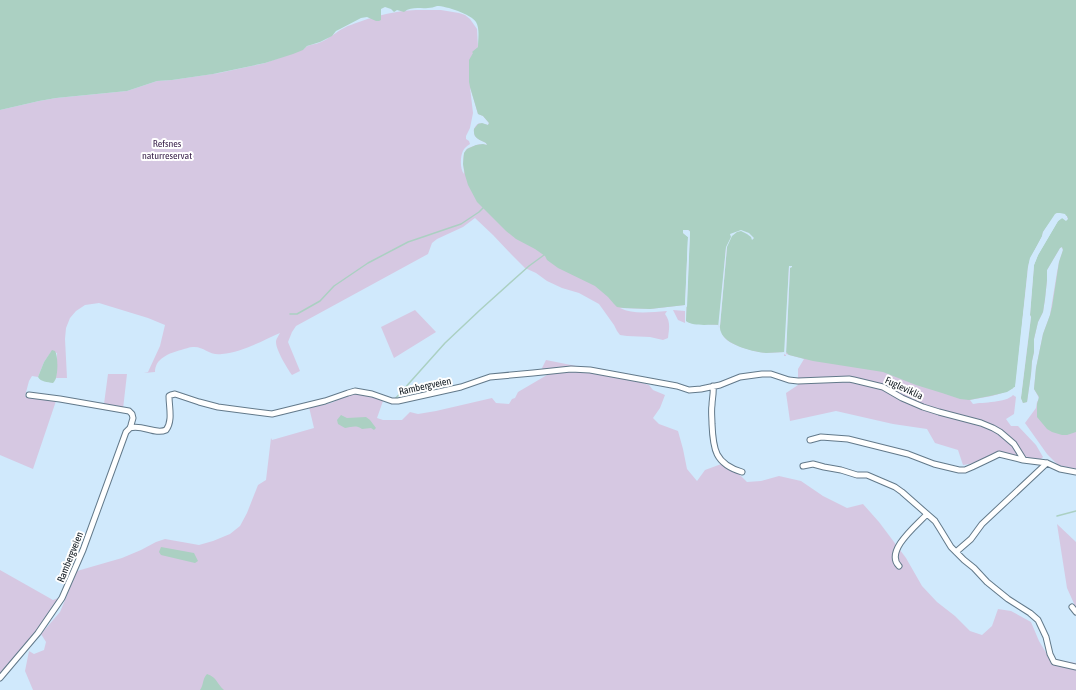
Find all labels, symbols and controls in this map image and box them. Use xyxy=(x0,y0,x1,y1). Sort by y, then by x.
park label: Refsnes naturreservat xyxy=(142,138,192,161)
street label: Fugleviklia xyxy=(883,374,925,402)
street label: Rambergveien xyxy=(398,375,452,397)
street label: Rambergveien xyxy=(55,530,85,584)

